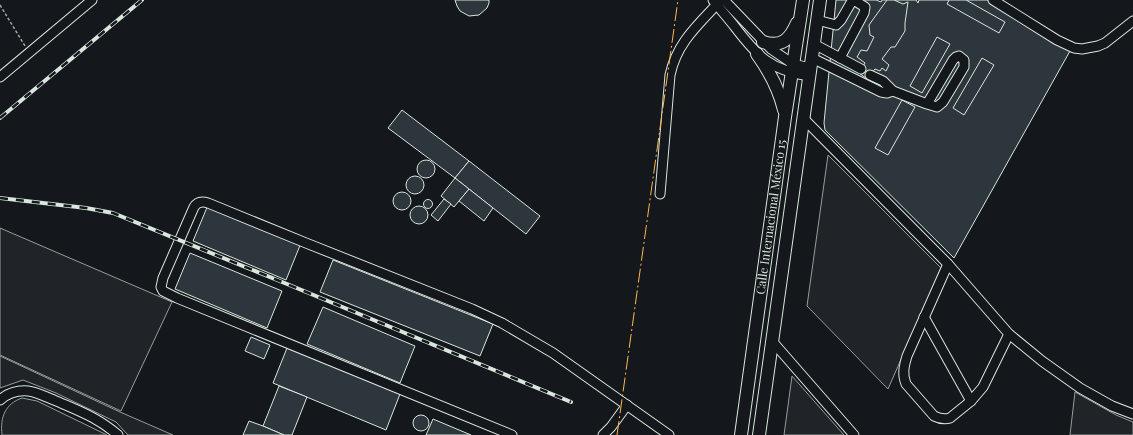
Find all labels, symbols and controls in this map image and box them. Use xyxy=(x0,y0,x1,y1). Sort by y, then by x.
street label: Calle Internacional México 15 xyxy=(752,138,789,295)

